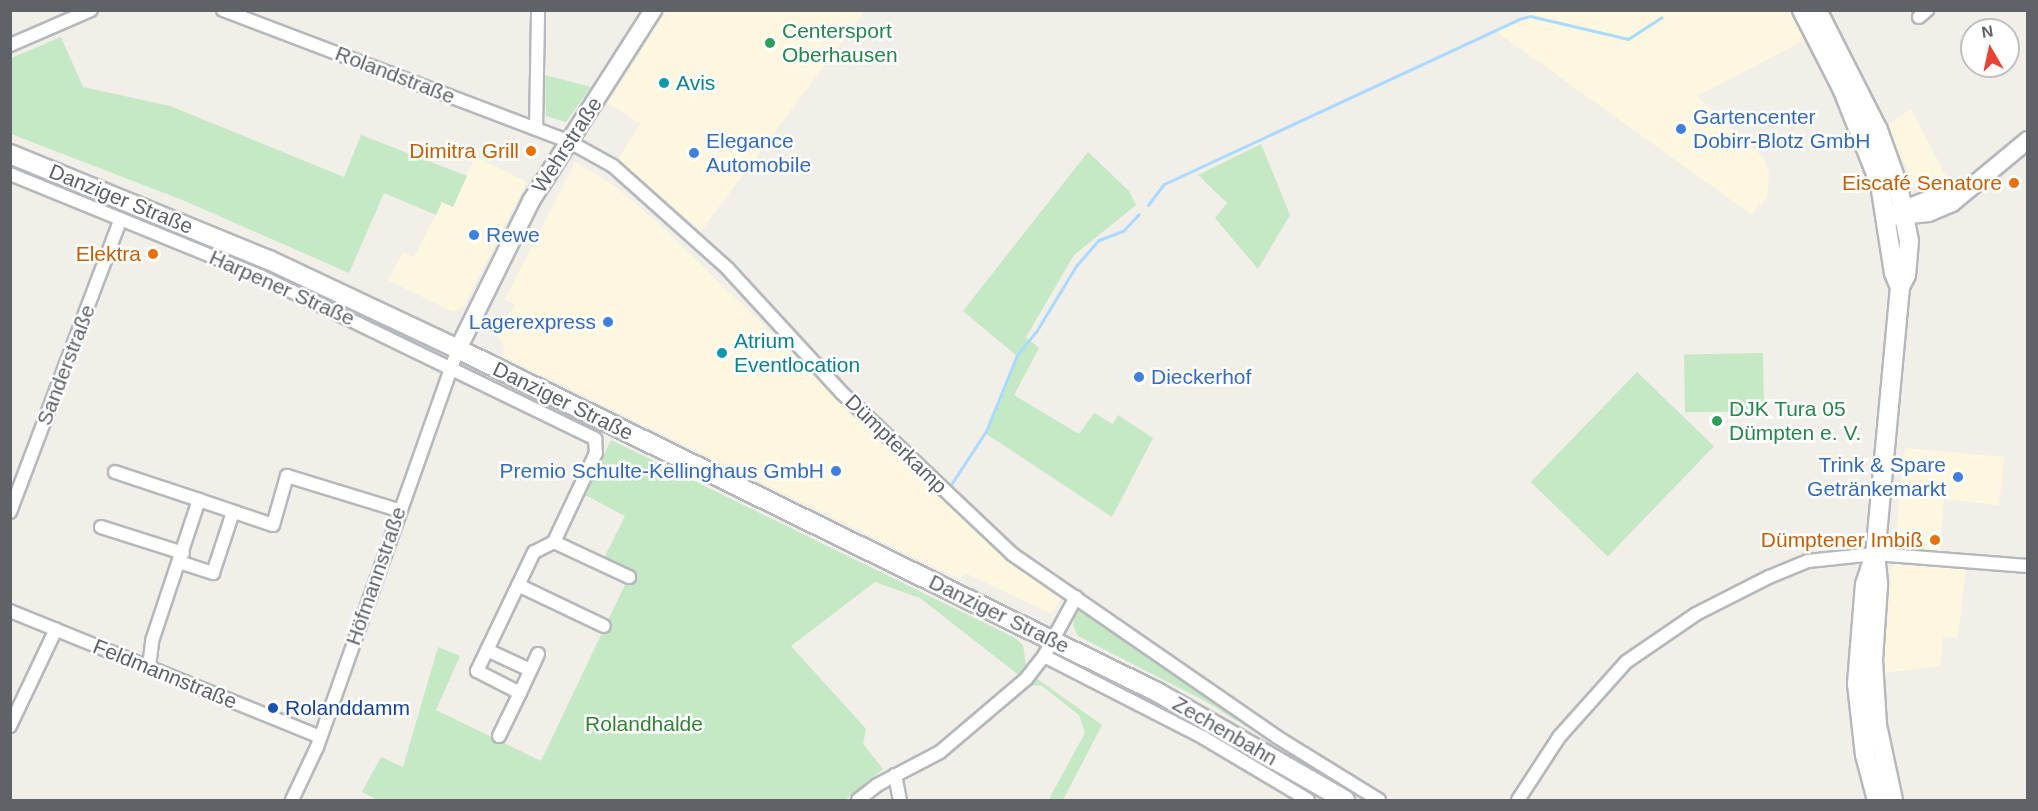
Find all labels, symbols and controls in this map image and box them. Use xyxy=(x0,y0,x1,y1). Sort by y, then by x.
place label: Centersport Oberhausen xyxy=(782,18,898,68)
north arrow xyxy=(1960,18,2020,78)
text: N xyxy=(1980,22,1994,41)
marker: Centersport Oberhausen xyxy=(763,36,777,50)
street label: Rolandstraße xyxy=(332,41,458,109)
place label: Avis xyxy=(676,70,715,96)
marker: Avis xyxy=(657,76,671,90)
street label: Wehrstraße xyxy=(527,92,607,198)
place label: Gartencenter Dobirr-Blotz GmbH xyxy=(1693,104,1870,154)
marker: Gartencenter Dobirr-Blotz GmbH xyxy=(1674,122,1688,136)
place label: Elegance Automobile xyxy=(706,128,811,178)
place label: Dimitra Grill xyxy=(409,138,519,164)
marker: Dimitra Grill xyxy=(524,144,538,158)
marker: Elegance Automobile xyxy=(687,146,701,160)
street label: Danziger Straße xyxy=(45,159,197,239)
place label: Eiscafé Senatore xyxy=(1842,170,2002,196)
marker: Eiscafé Senatore xyxy=(2007,176,2021,190)
place label: Rewe xyxy=(486,222,540,248)
marker: Rewe xyxy=(467,228,481,242)
place label: Elektra xyxy=(76,241,141,267)
street label: Harpener Straße xyxy=(205,245,359,331)
marker: Elektra xyxy=(146,247,160,261)
street label: Sanderstraße xyxy=(31,301,101,429)
place label: Lagerexpress xyxy=(469,309,596,335)
marker: Lagerexpress xyxy=(601,315,615,329)
place label: Atrium Eventlocation xyxy=(734,328,860,378)
marker: Atrium Eventlocation xyxy=(715,346,729,360)
street label: Danziger Straße xyxy=(489,356,637,446)
place label: Dieckerhof xyxy=(1151,364,1251,390)
marker: Dieckerhof xyxy=(1132,370,1146,384)
street label: Dümpterkamp xyxy=(840,389,952,499)
place label: DJK Tura 05 Dümpten e. V. xyxy=(1729,396,1861,446)
marker: DJK Tura 05 Dümpten e. V. xyxy=(1710,414,1724,428)
place label: Trink & Spare Getränkemarkt xyxy=(1807,452,1946,502)
place label: Premio Schulte-Kellinghaus GmbH xyxy=(500,458,824,484)
marker: Premio Schulte-Kellinghaus GmbH xyxy=(829,464,843,478)
marker: Trink & Spare Getränkemarkt xyxy=(1951,470,1965,484)
street label: Höfmannstraße xyxy=(341,503,411,649)
place label: Dümptener Imbiß xyxy=(1761,527,1923,553)
marker: Dümptener Imbiß xyxy=(1928,533,1942,547)
street label: Danziger Straße xyxy=(925,569,1073,659)
street label: Feldmannstraße xyxy=(89,634,241,714)
street label: Zechenbahn xyxy=(1168,691,1282,771)
place label: Rolanddamm xyxy=(285,695,410,721)
marker: Rolanddamm xyxy=(266,701,280,715)
park label: Rolandhalde xyxy=(585,711,703,737)

